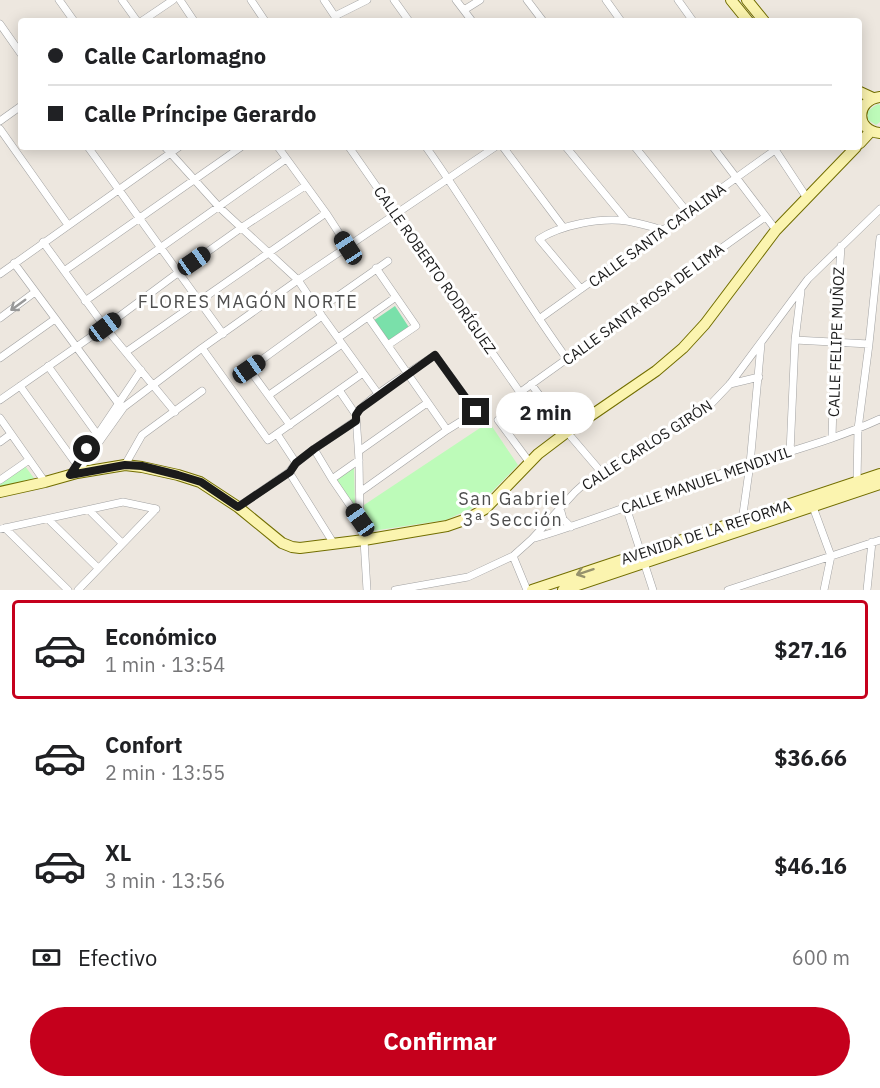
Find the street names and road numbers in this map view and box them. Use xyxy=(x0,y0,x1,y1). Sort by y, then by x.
street label: CALLE SANTA CATALINA xyxy=(585,179,730,291)
street label: CALLE ROBERTO RODRÍGUEZ xyxy=(370,183,500,358)
street label: CALLE SANTA ROSA DE LIMA xyxy=(558,239,728,369)
street label: CALLE FELIPE MUÑOZ xyxy=(824,266,848,417)
street label: CALLE CARLOS GIRÓN xyxy=(578,396,716,494)
street label: CALLE MANUEL MENDIVIL xyxy=(618,442,794,518)
street label: AVENIDA DE LA REFORMA xyxy=(618,495,794,569)

